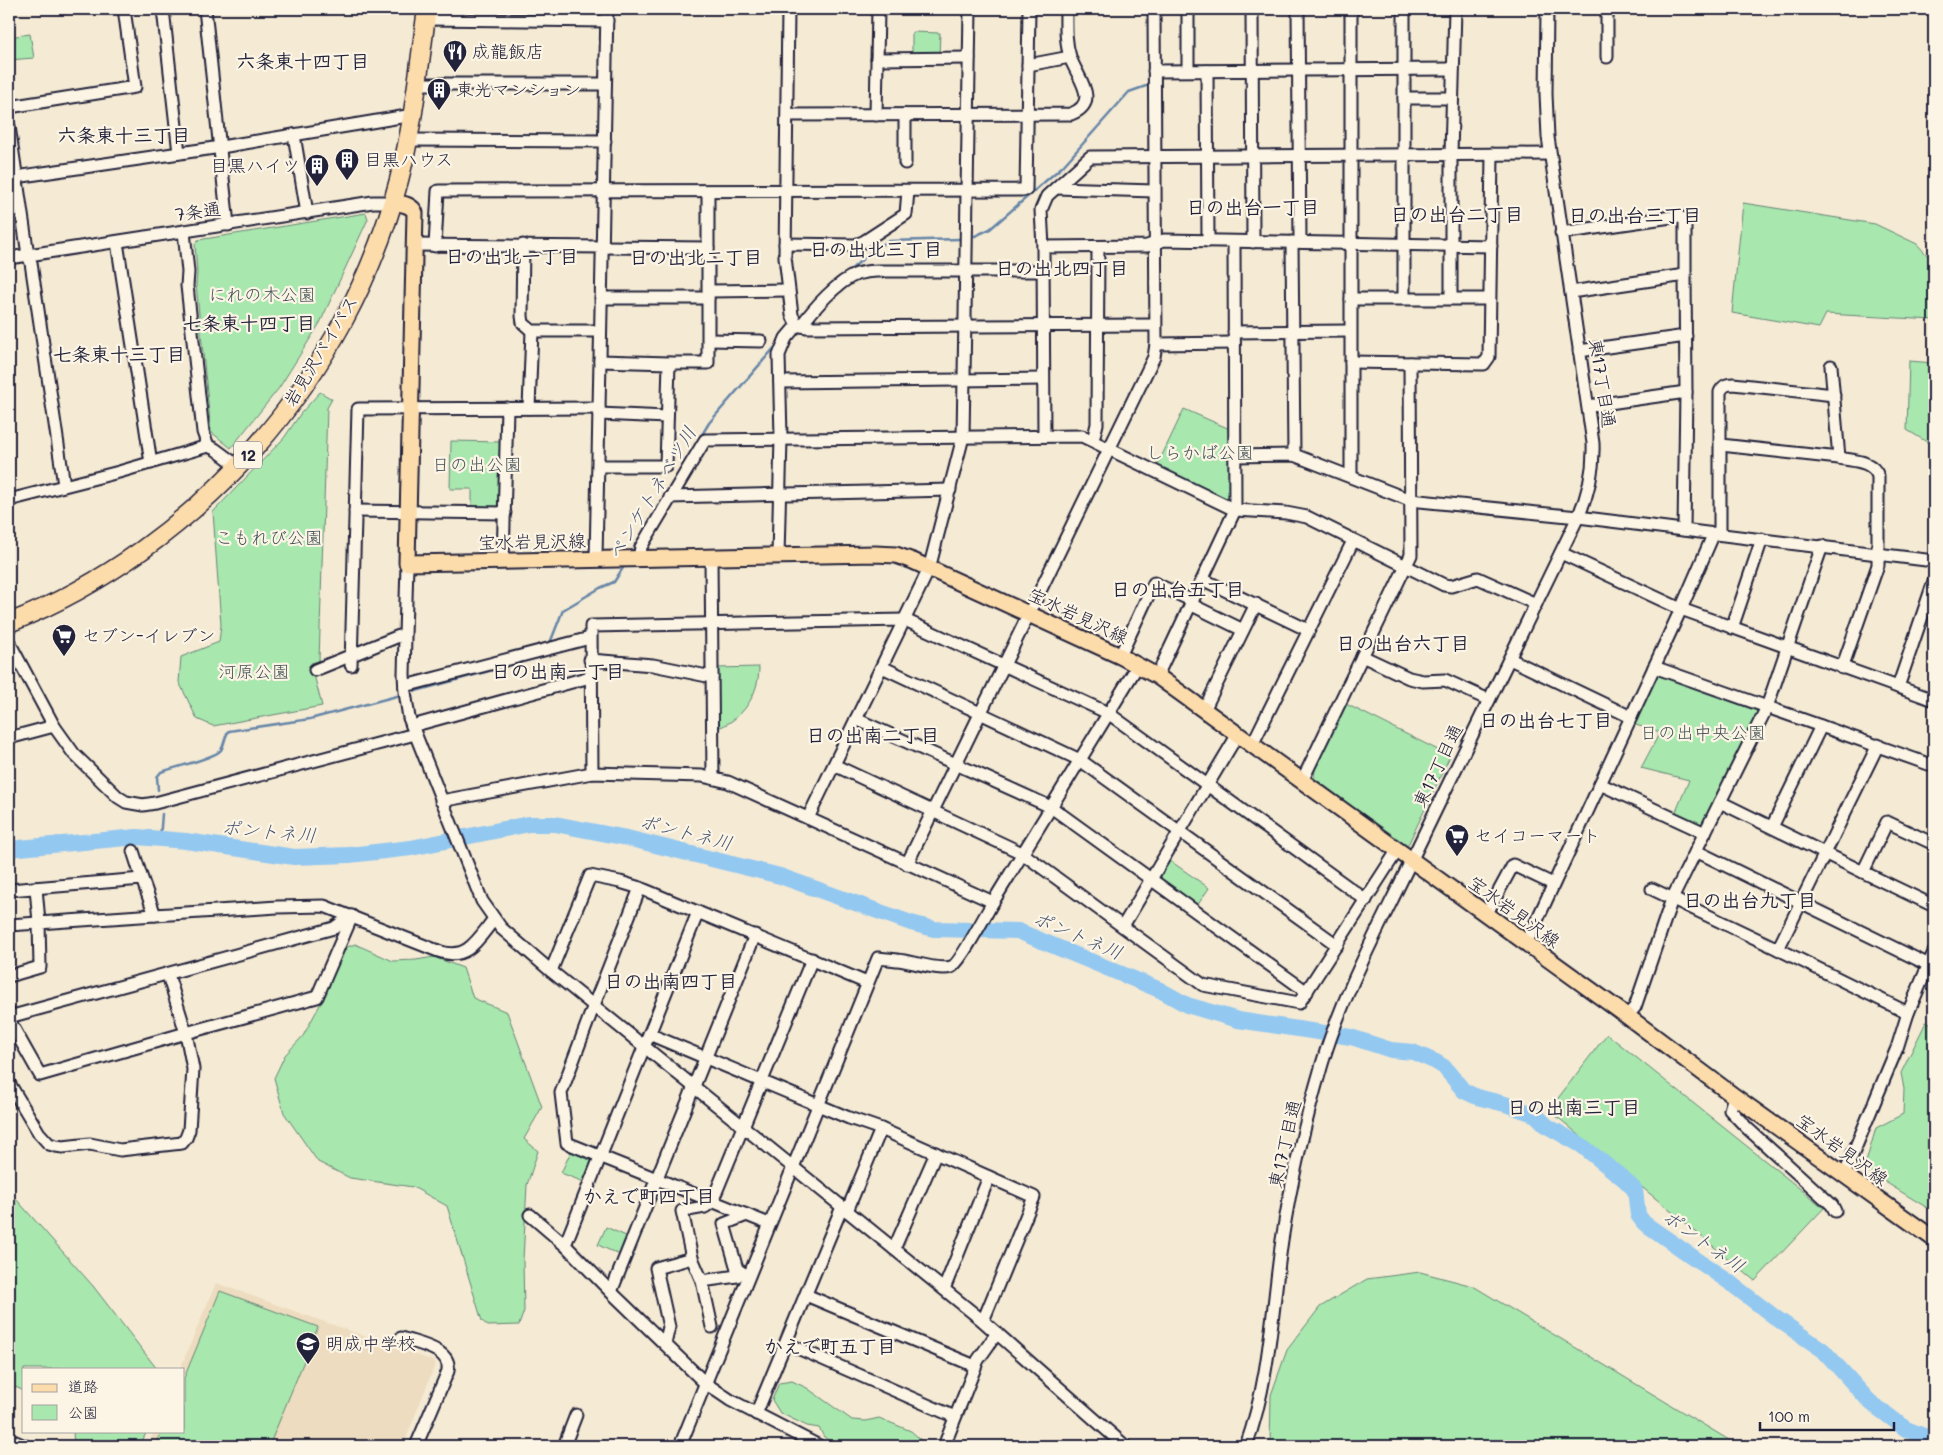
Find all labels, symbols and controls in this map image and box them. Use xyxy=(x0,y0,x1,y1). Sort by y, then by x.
restaurant icon: 成龍飯店 xyxy=(442,39,468,73)
place label: 成龍飯店 xyxy=(472,39,544,63)
district label: 六条東十四丁目 xyxy=(236,48,370,73)
building icon: 東光マンション xyxy=(426,77,452,111)
place label: 東光マンション xyxy=(456,77,581,101)
district label: 六条東十三丁目 xyxy=(57,122,191,147)
building icon: 目黒ハウス xyxy=(334,147,360,181)
place label: 目黒ハウス xyxy=(364,147,453,171)
place label: 目黒ハイツ xyxy=(210,153,300,177)
building icon: 目黒ハイツ xyxy=(304,153,330,187)
district label: 日の出台一丁目 xyxy=(1186,194,1320,219)
street label: 7条通 xyxy=(173,196,222,226)
district label: 日の出台二丁目 xyxy=(1390,201,1524,226)
district label: 日の出台三丁目 xyxy=(1568,202,1702,227)
district label: 日の出北三丁目 xyxy=(809,236,943,261)
district label: 日の出北一丁目 xyxy=(445,243,579,268)
district label: 日の出北二丁目 xyxy=(629,244,763,269)
district label: 日の出北四丁目 xyxy=(995,255,1129,280)
park label: にれの木公園 xyxy=(208,282,316,306)
street label: 岩見沢バイパス xyxy=(278,290,363,411)
district label: 七条東十四丁目 xyxy=(182,310,316,335)
street label: 東17丁目通 xyxy=(1584,336,1622,429)
district label: 七条東十三丁目 xyxy=(52,341,186,366)
water label: ペンケトネベツ川 xyxy=(602,421,701,564)
park label: しらかば公園 xyxy=(1146,440,1254,464)
road number: 12 xyxy=(234,442,262,468)
park label: 日の出公園 xyxy=(432,452,522,476)
park label: こもれび公園 xyxy=(215,525,323,549)
street label: 宝水岩見沢線 xyxy=(478,528,586,554)
district label: 日の出台五丁目 xyxy=(1111,576,1245,601)
street label: 宝水岩見沢線 xyxy=(1024,581,1132,649)
supermarket icon: セブン-イレブン xyxy=(51,623,77,657)
place label: セブン-イレブン xyxy=(82,623,216,647)
district label: 日の出台六丁目 xyxy=(1336,630,1470,655)
district label: 日の出南一丁目 xyxy=(491,658,625,683)
park label: 河原公園 xyxy=(218,659,290,683)
district label: 日の出台七丁目 xyxy=(1479,707,1613,732)
street label: 東17丁目通 xyxy=(1407,720,1468,811)
park label: 日の出中央公園 xyxy=(1640,720,1766,744)
district label: 日の出南二丁目 xyxy=(806,722,940,747)
water label: ポントネ川 xyxy=(637,808,735,855)
water label: ポントネ川 xyxy=(221,814,317,847)
supermarket icon: セイコーマート xyxy=(1444,823,1470,857)
place label: セイコーマート xyxy=(1474,823,1600,847)
street label: 宝水岩見沢線 xyxy=(1464,870,1565,953)
district label: 日の出台九丁目 xyxy=(1683,887,1817,912)
water label: ポントネ川 xyxy=(1030,904,1127,965)
district label: 日の出南四丁目 xyxy=(604,968,738,993)
district label: 日の出南三丁目 xyxy=(1507,1094,1641,1119)
street label: 東17丁目通 xyxy=(1262,1097,1306,1190)
street label: 宝水岩見沢線 xyxy=(1792,1108,1893,1191)
district label: かえで町四丁目 xyxy=(583,1183,715,1208)
water label: ポントネ川 xyxy=(1658,1203,1750,1278)
school or university icon: 明成中学校 xyxy=(295,1331,321,1365)
place label: 明成中学校 xyxy=(326,1331,416,1355)
district label: かえで町五丁目 xyxy=(764,1333,896,1358)
legend xyxy=(22,1368,185,1432)
text: 道路 xyxy=(68,1376,98,1396)
scale bar xyxy=(1760,1400,1894,1432)
text: 公園 xyxy=(68,1402,98,1422)
text: 100 m xyxy=(1768,1406,1810,1426)

